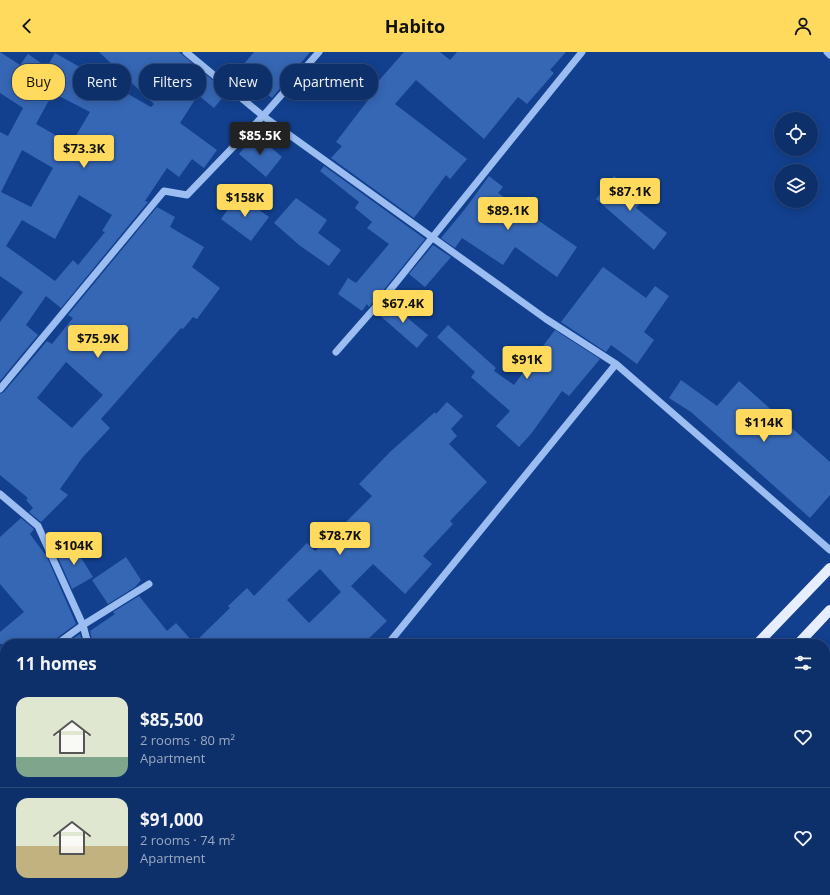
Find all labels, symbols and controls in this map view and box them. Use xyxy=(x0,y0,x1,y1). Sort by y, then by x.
text: Habito xyxy=(385,14,445,38)
icon: back xyxy=(16,15,38,37)
icon: person xyxy=(792,15,814,37)
chip: Buy xyxy=(12,64,65,100)
chip: Rent xyxy=(73,64,131,100)
chip: Filters xyxy=(139,64,206,100)
chip: New xyxy=(214,64,272,100)
chip: Apartment xyxy=(280,64,378,100)
map controls xyxy=(774,112,818,208)
button: locate xyxy=(774,112,818,156)
pin: $85.5K xyxy=(227,122,293,156)
text: $85.5K xyxy=(239,126,281,144)
pin: $73.3K xyxy=(51,135,117,169)
text: $73.3K xyxy=(63,139,105,157)
button: layers xyxy=(774,164,818,208)
pin: $87.1K xyxy=(597,178,663,212)
text: $87.1K xyxy=(609,182,651,200)
pin: $158K xyxy=(217,184,273,218)
text: $158K xyxy=(226,188,264,206)
pin: $89.1K xyxy=(475,197,541,231)
text: $89.1K xyxy=(487,201,529,219)
pin: $67.4K xyxy=(370,290,436,324)
text: $67.4K xyxy=(382,294,424,312)
pin: $75.9K xyxy=(65,325,131,359)
text: $75.9K xyxy=(77,329,119,347)
pin: $91K xyxy=(503,346,551,380)
text: $91K xyxy=(512,350,542,368)
pin: $114K xyxy=(736,409,792,443)
text: $114K xyxy=(745,413,783,431)
pin: $78.7K xyxy=(307,522,373,556)
text: $78.7K xyxy=(319,526,361,544)
pin: $104K xyxy=(46,532,102,566)
text: $104K xyxy=(55,536,93,554)
text: 11 homes xyxy=(16,652,97,675)
icon: filters xyxy=(792,652,814,674)
text: $85,500 xyxy=(140,708,203,731)
icon: home xyxy=(48,713,96,761)
icon: heart xyxy=(792,726,814,748)
text: 2 rooms · 80 m² xyxy=(140,731,235,749)
text: Apartment xyxy=(140,749,205,767)
text: $91,000 xyxy=(140,808,203,831)
icon: home xyxy=(48,814,96,862)
icon: heart xyxy=(792,827,814,849)
text: 2 rooms · 74 m² xyxy=(140,831,235,849)
text: Apartment xyxy=(140,849,205,867)

